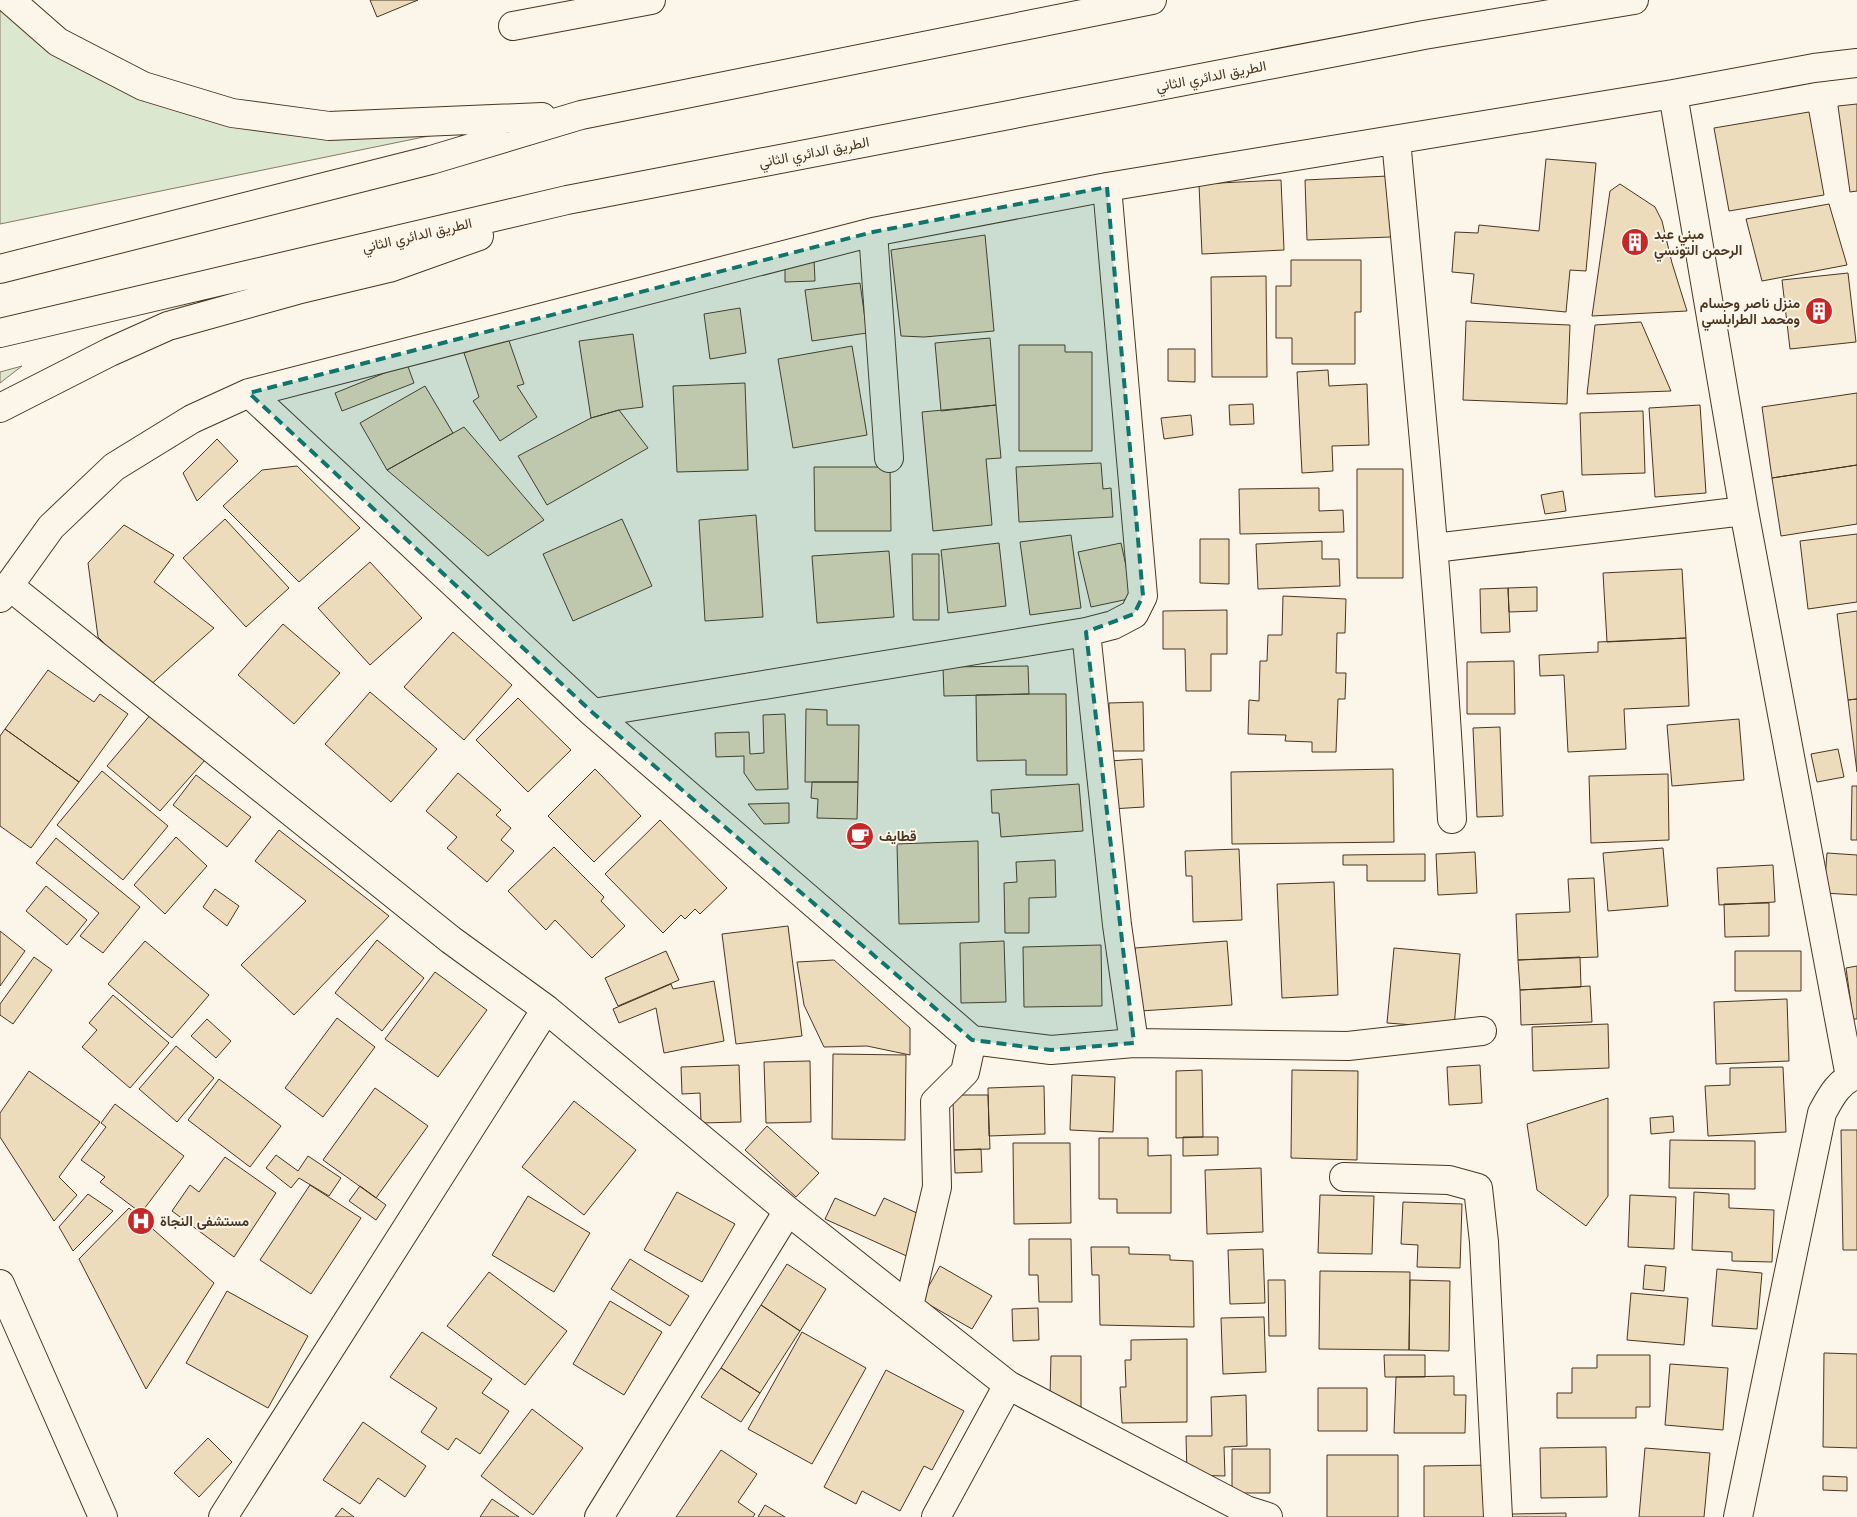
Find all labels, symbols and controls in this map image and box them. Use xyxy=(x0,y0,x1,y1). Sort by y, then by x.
street label: الطريق الدائري الثاني xyxy=(1155,57,1268,98)
street label: الطريق الدائري الثاني xyxy=(758,133,871,174)
street label: الطريق الدائري الثاني xyxy=(361,215,474,259)
place label: مبني عبد الرحمن التونسي xyxy=(1654,226,1742,262)
building icon: مبني عبد الرحمن التونسي xyxy=(1620,227,1650,257)
place label: منزل ناصر وحسام ومحمد الطرابلسي xyxy=(1700,295,1800,331)
building icon: منزل ناصر وحسام ومحمد الطرابلسي xyxy=(1804,296,1834,326)
cafe icon: قطايف xyxy=(845,821,875,851)
place label: قطايف xyxy=(879,828,916,845)
hospital icon: مستشفى النجاة xyxy=(126,1206,156,1236)
place label: مستشفى النجاة xyxy=(160,1213,249,1230)

